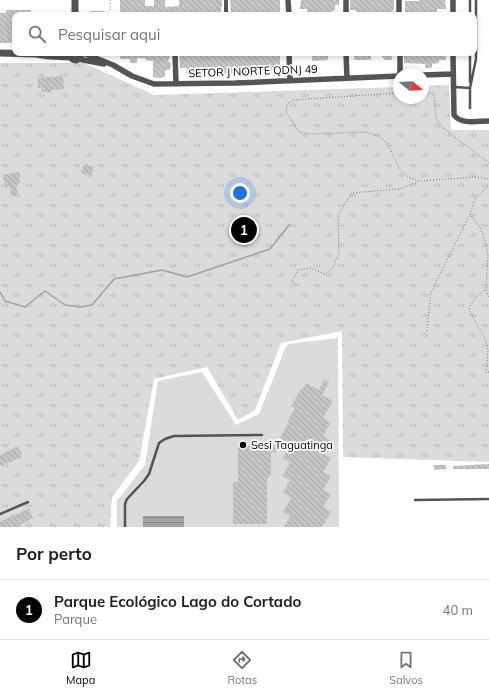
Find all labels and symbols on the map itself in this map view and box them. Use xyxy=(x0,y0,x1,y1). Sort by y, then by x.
street label: SETOR J NORTE QDNJ 49 xyxy=(188,62,318,80)
north arrow xyxy=(393,68,429,104)
your location xyxy=(230,183,250,203)
pin: 1 xyxy=(231,215,257,245)
place label: Sesi Taguatinga xyxy=(251,438,333,452)
marker: Sesi Taguatinga xyxy=(238,440,248,450)

